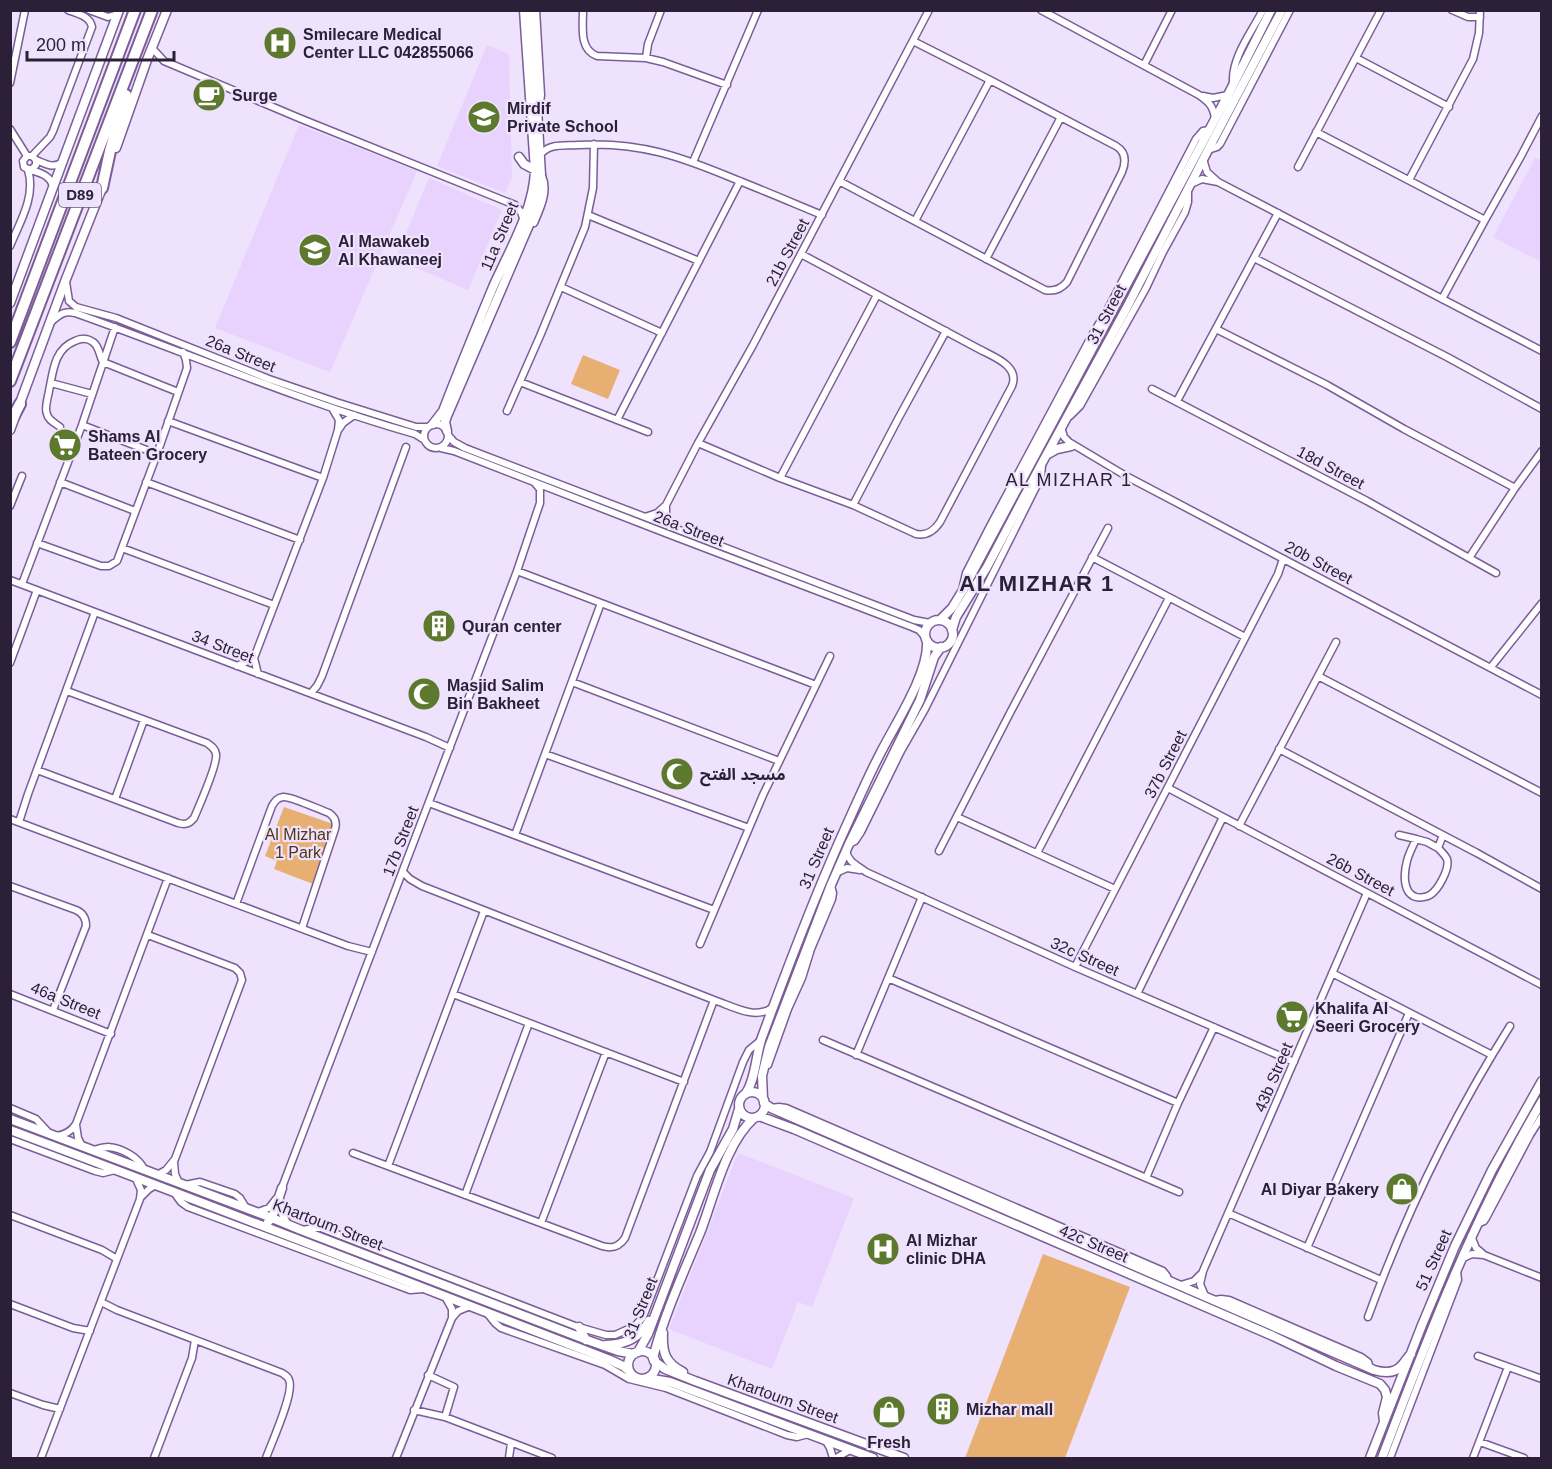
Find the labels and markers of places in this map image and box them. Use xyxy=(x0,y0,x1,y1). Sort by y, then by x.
hospital icon: Smilecare Medical Center LLC 042855066 xyxy=(262,25,298,61)
place label: Smilecare Medical Center LLC 042855066 xyxy=(303,26,474,61)
cafe icon: Surge xyxy=(191,77,227,113)
place label: Surge xyxy=(232,87,277,104)
school or university icon: Mirdif Private School xyxy=(466,99,502,135)
place label: Mirdif Private School xyxy=(507,100,618,135)
school or university icon: Al Mawakeb Al Khawaneej xyxy=(297,232,333,268)
place label: Al Mawakeb Al Khawaneej xyxy=(338,233,442,268)
supermarket icon: Shams Al Bateen Grocery xyxy=(47,427,83,463)
place label: Shams Al Bateen Grocery xyxy=(88,428,207,463)
building icon: Quran center xyxy=(421,608,457,644)
place label: Quran center xyxy=(462,618,562,635)
mosque icon: Masjid Salim Bin Bakheet xyxy=(406,676,442,712)
place label: Masjid Salim Bin Bakheet xyxy=(447,677,544,712)
mosque icon: مسجد الفتح xyxy=(659,756,695,792)
place label: مسجد الفتح xyxy=(700,766,786,787)
supermarket icon: Khalifa Al Seeri Grocery xyxy=(1274,999,1310,1035)
place label: Khalifa Al Seeri Grocery xyxy=(1315,1000,1420,1035)
shop icon: Al Diyar Bakery xyxy=(1384,1171,1420,1207)
place label: Al Diyar Bakery xyxy=(1261,1181,1379,1198)
hospital icon: Al Mizhar clinic DHA xyxy=(865,1231,901,1267)
place label: Al Mizhar clinic DHA xyxy=(906,1232,986,1267)
building icon: Mizhar mall xyxy=(925,1391,961,1427)
shop icon: Fresh xyxy=(871,1394,907,1430)
place label: Mizhar mall xyxy=(966,1401,1053,1418)
place label: Fresh xyxy=(867,1434,911,1451)

